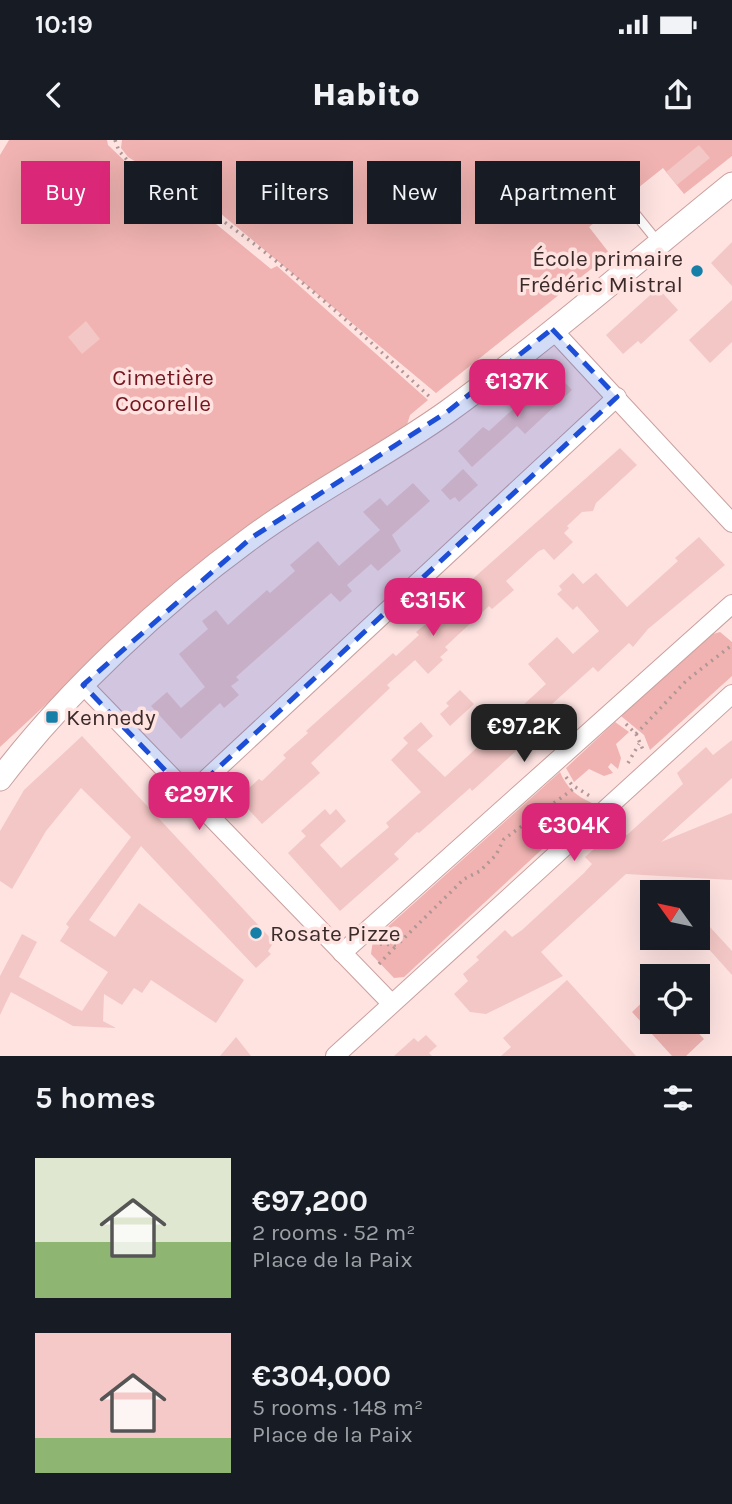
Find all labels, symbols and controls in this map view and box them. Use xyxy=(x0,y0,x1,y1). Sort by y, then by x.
text: 10:19 xyxy=(35,9,93,40)
icon: back xyxy=(35,76,73,114)
text: Habito xyxy=(312,76,420,113)
icon: share xyxy=(659,76,697,114)
chip: Buy xyxy=(21,161,110,224)
chip: Rent xyxy=(124,161,222,224)
chip: Filters xyxy=(236,161,353,224)
chip: New xyxy=(367,161,461,224)
chip: Apartment xyxy=(475,161,640,224)
place label: École primaire Frédéric Mistral xyxy=(518,245,683,298)
marker: École primaire Frédéric Mistral xyxy=(689,263,705,279)
pin: €137K xyxy=(468,359,566,419)
park label: Cimetière Cocorelle xyxy=(112,364,214,417)
text: €137K xyxy=(485,368,549,395)
pin: €315K xyxy=(384,578,482,638)
text: €315K xyxy=(400,587,466,614)
place label: Kennedy xyxy=(66,704,156,731)
pin: €97.2K xyxy=(467,704,581,764)
marker: Kennedy xyxy=(44,709,60,725)
text: €97.2K xyxy=(487,713,561,740)
pin: €297K xyxy=(150,772,248,832)
text: €297K xyxy=(165,781,234,808)
pin: €304K xyxy=(525,804,623,863)
text: €304K xyxy=(538,812,610,839)
north arrow xyxy=(640,880,710,950)
map controls xyxy=(640,880,710,1034)
place label: Rosate Pizze xyxy=(270,920,401,947)
marker: Rosate Pizze xyxy=(248,925,264,941)
button: locate xyxy=(640,964,710,1034)
icon: filters xyxy=(659,1079,697,1117)
text: 5 homes xyxy=(35,1080,156,1116)
text: €97,200 xyxy=(252,1183,368,1219)
icon: home xyxy=(91,1186,175,1270)
text: 2 rooms · 52 m² xyxy=(252,1219,415,1246)
text: Place de la Paix xyxy=(252,1246,412,1273)
text: €304,000 xyxy=(252,1358,391,1394)
icon: home xyxy=(91,1361,175,1445)
text: 5 rooms · 148 m² xyxy=(252,1394,423,1421)
text: Place de la Paix xyxy=(252,1421,412,1448)

